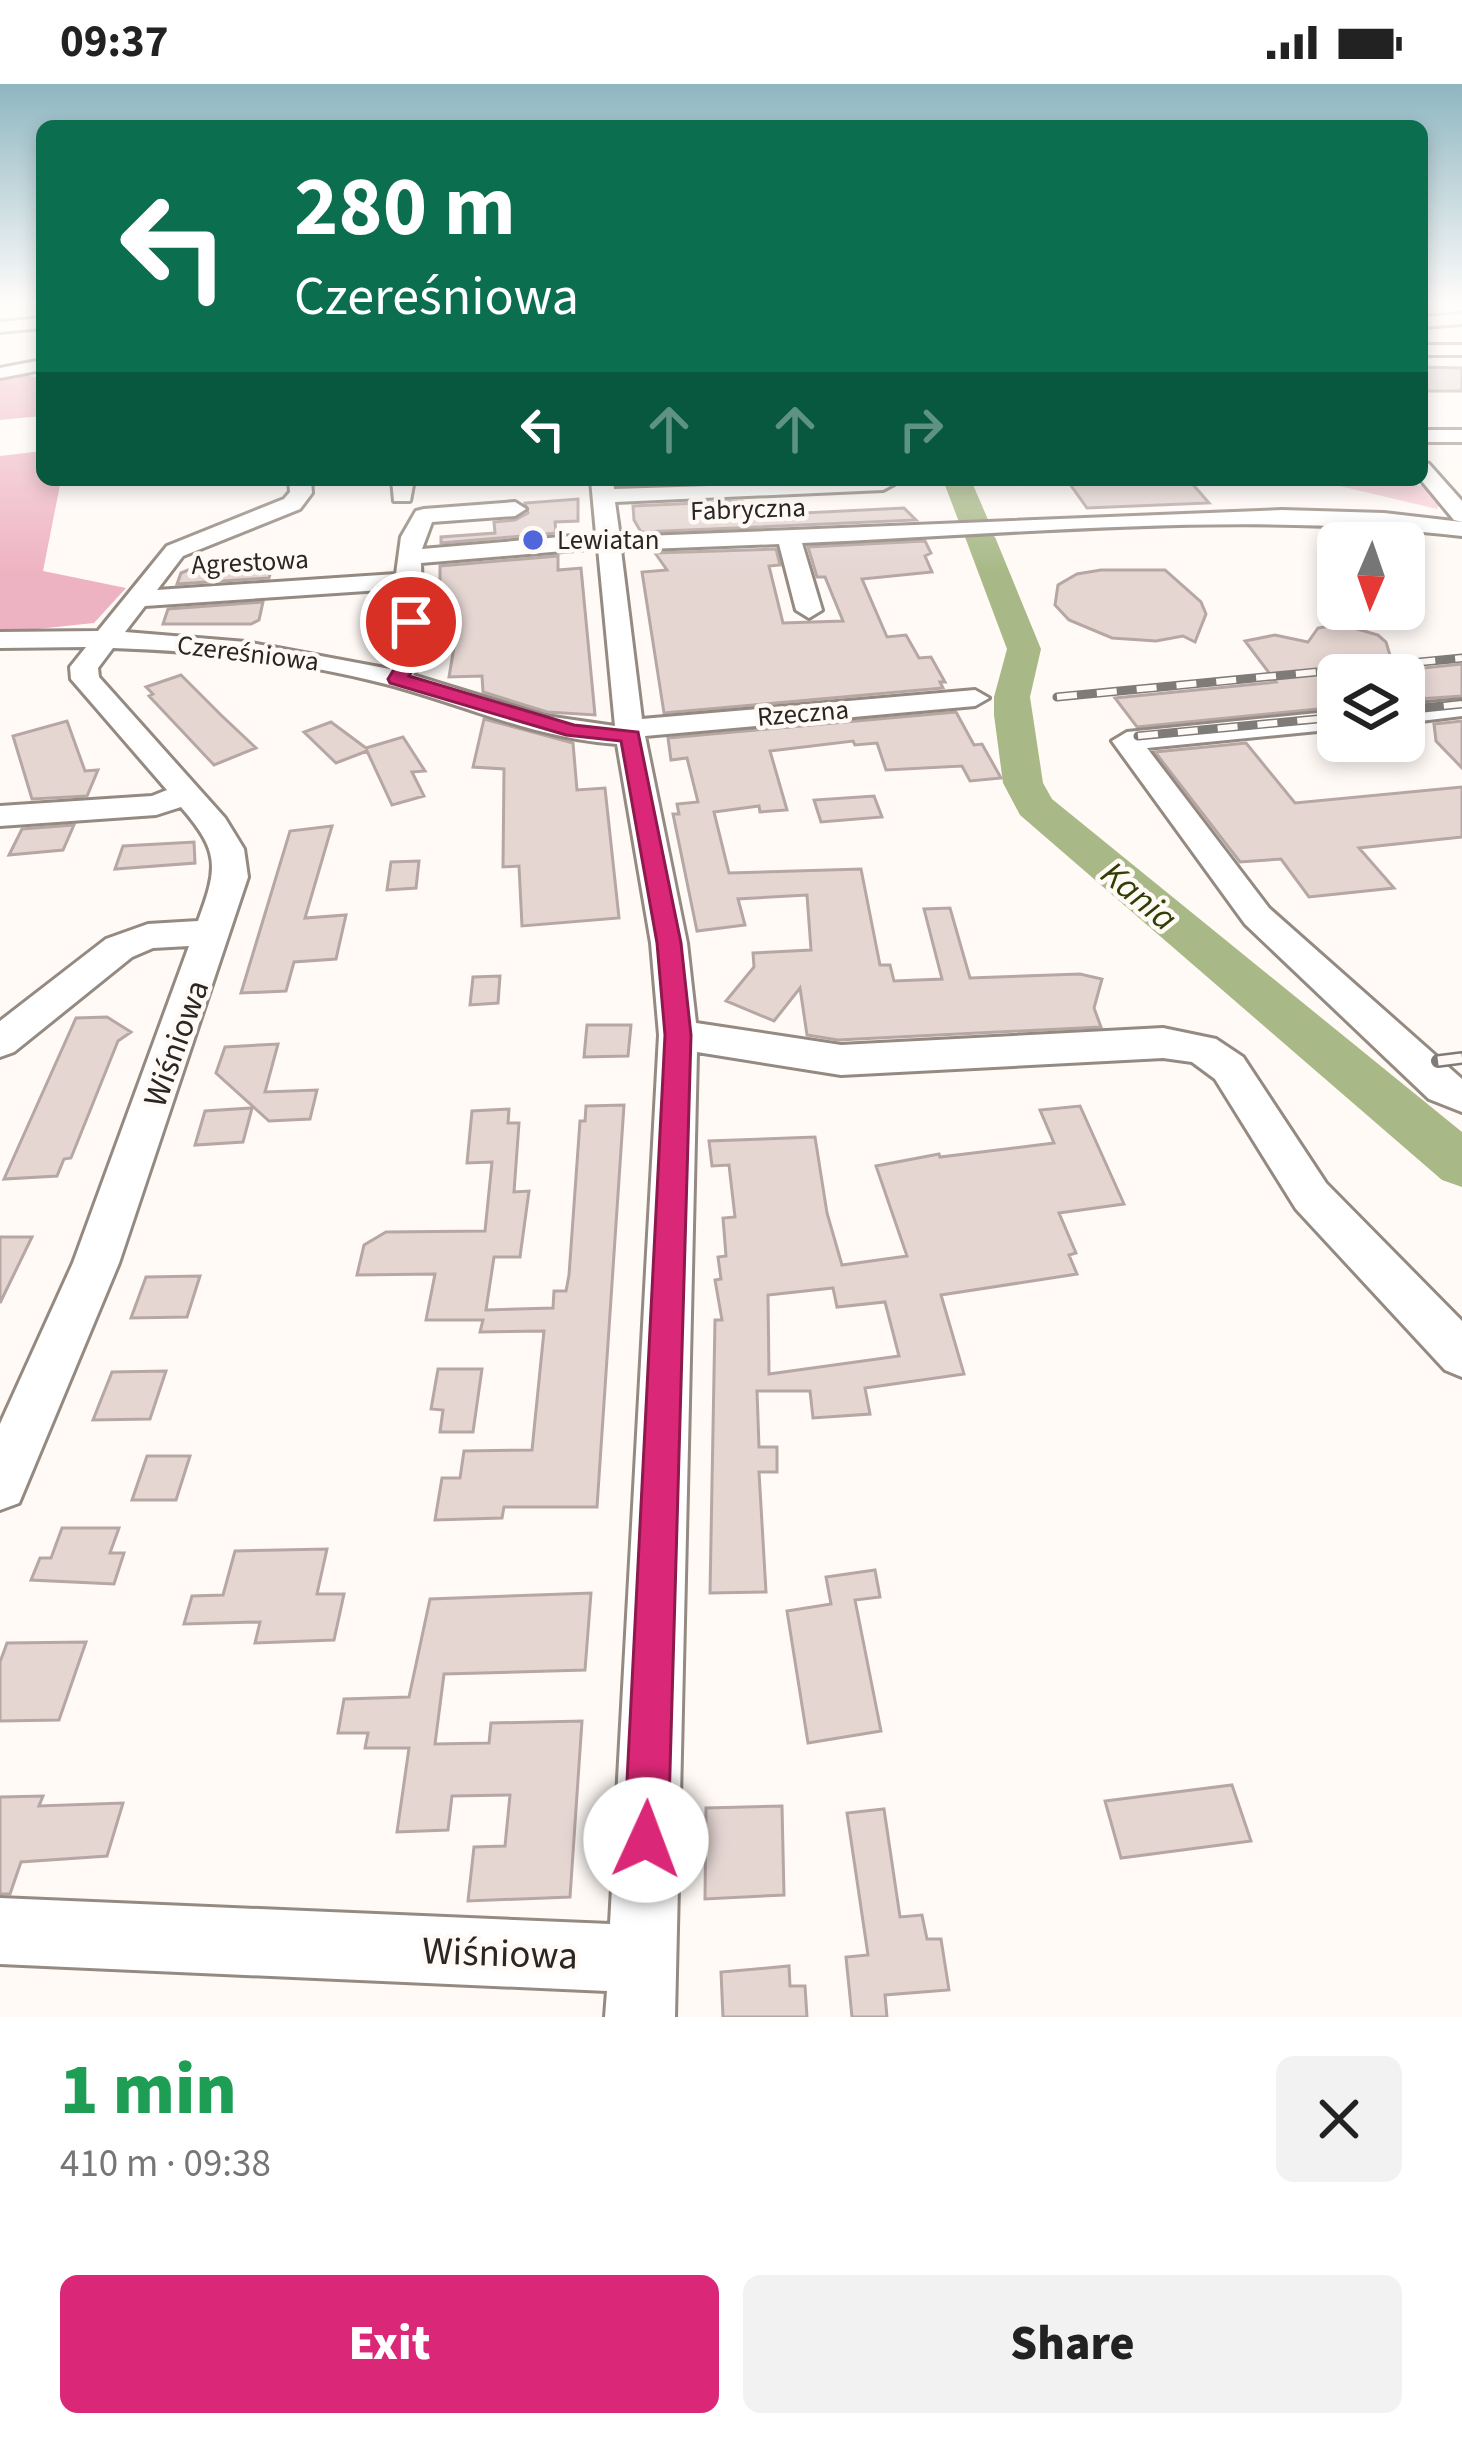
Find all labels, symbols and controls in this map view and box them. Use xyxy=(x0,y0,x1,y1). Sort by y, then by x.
text: 09:37 xyxy=(60,10,169,74)
text: 280 m xyxy=(294,148,516,268)
icon: left xyxy=(96,168,252,324)
text: Czereśniowa xyxy=(294,259,579,336)
icon: left xyxy=(510,396,576,462)
icon: ahead xyxy=(636,396,702,462)
icon: ahead xyxy=(762,396,828,462)
icon: right xyxy=(888,396,954,462)
street label: Fabryczna xyxy=(690,488,807,531)
place label: Lewiatan xyxy=(557,521,660,560)
north arrow xyxy=(1317,522,1425,630)
map controls xyxy=(1317,522,1425,762)
marker: Lewiatan xyxy=(520,527,546,553)
street label: Agrestowa xyxy=(190,540,310,585)
pin xyxy=(360,571,462,673)
icon: arrive xyxy=(378,589,444,655)
street label: Czereśniowa xyxy=(175,625,321,682)
button: layers xyxy=(1317,654,1425,762)
street label: Rzeczna xyxy=(756,690,851,737)
water label: Kania xyxy=(1090,849,1188,943)
street label: Wiśniowa xyxy=(132,974,221,1114)
position arrow xyxy=(583,1777,709,1903)
street label: Wiśniowa xyxy=(421,1923,579,1985)
text: 1 min xyxy=(60,2039,237,2142)
button: close xyxy=(1276,2056,1402,2182)
text: 410 m · 09:38 xyxy=(60,2136,271,2192)
button: Exit xyxy=(60,2275,719,2413)
button: Share xyxy=(743,2275,1402,2413)

